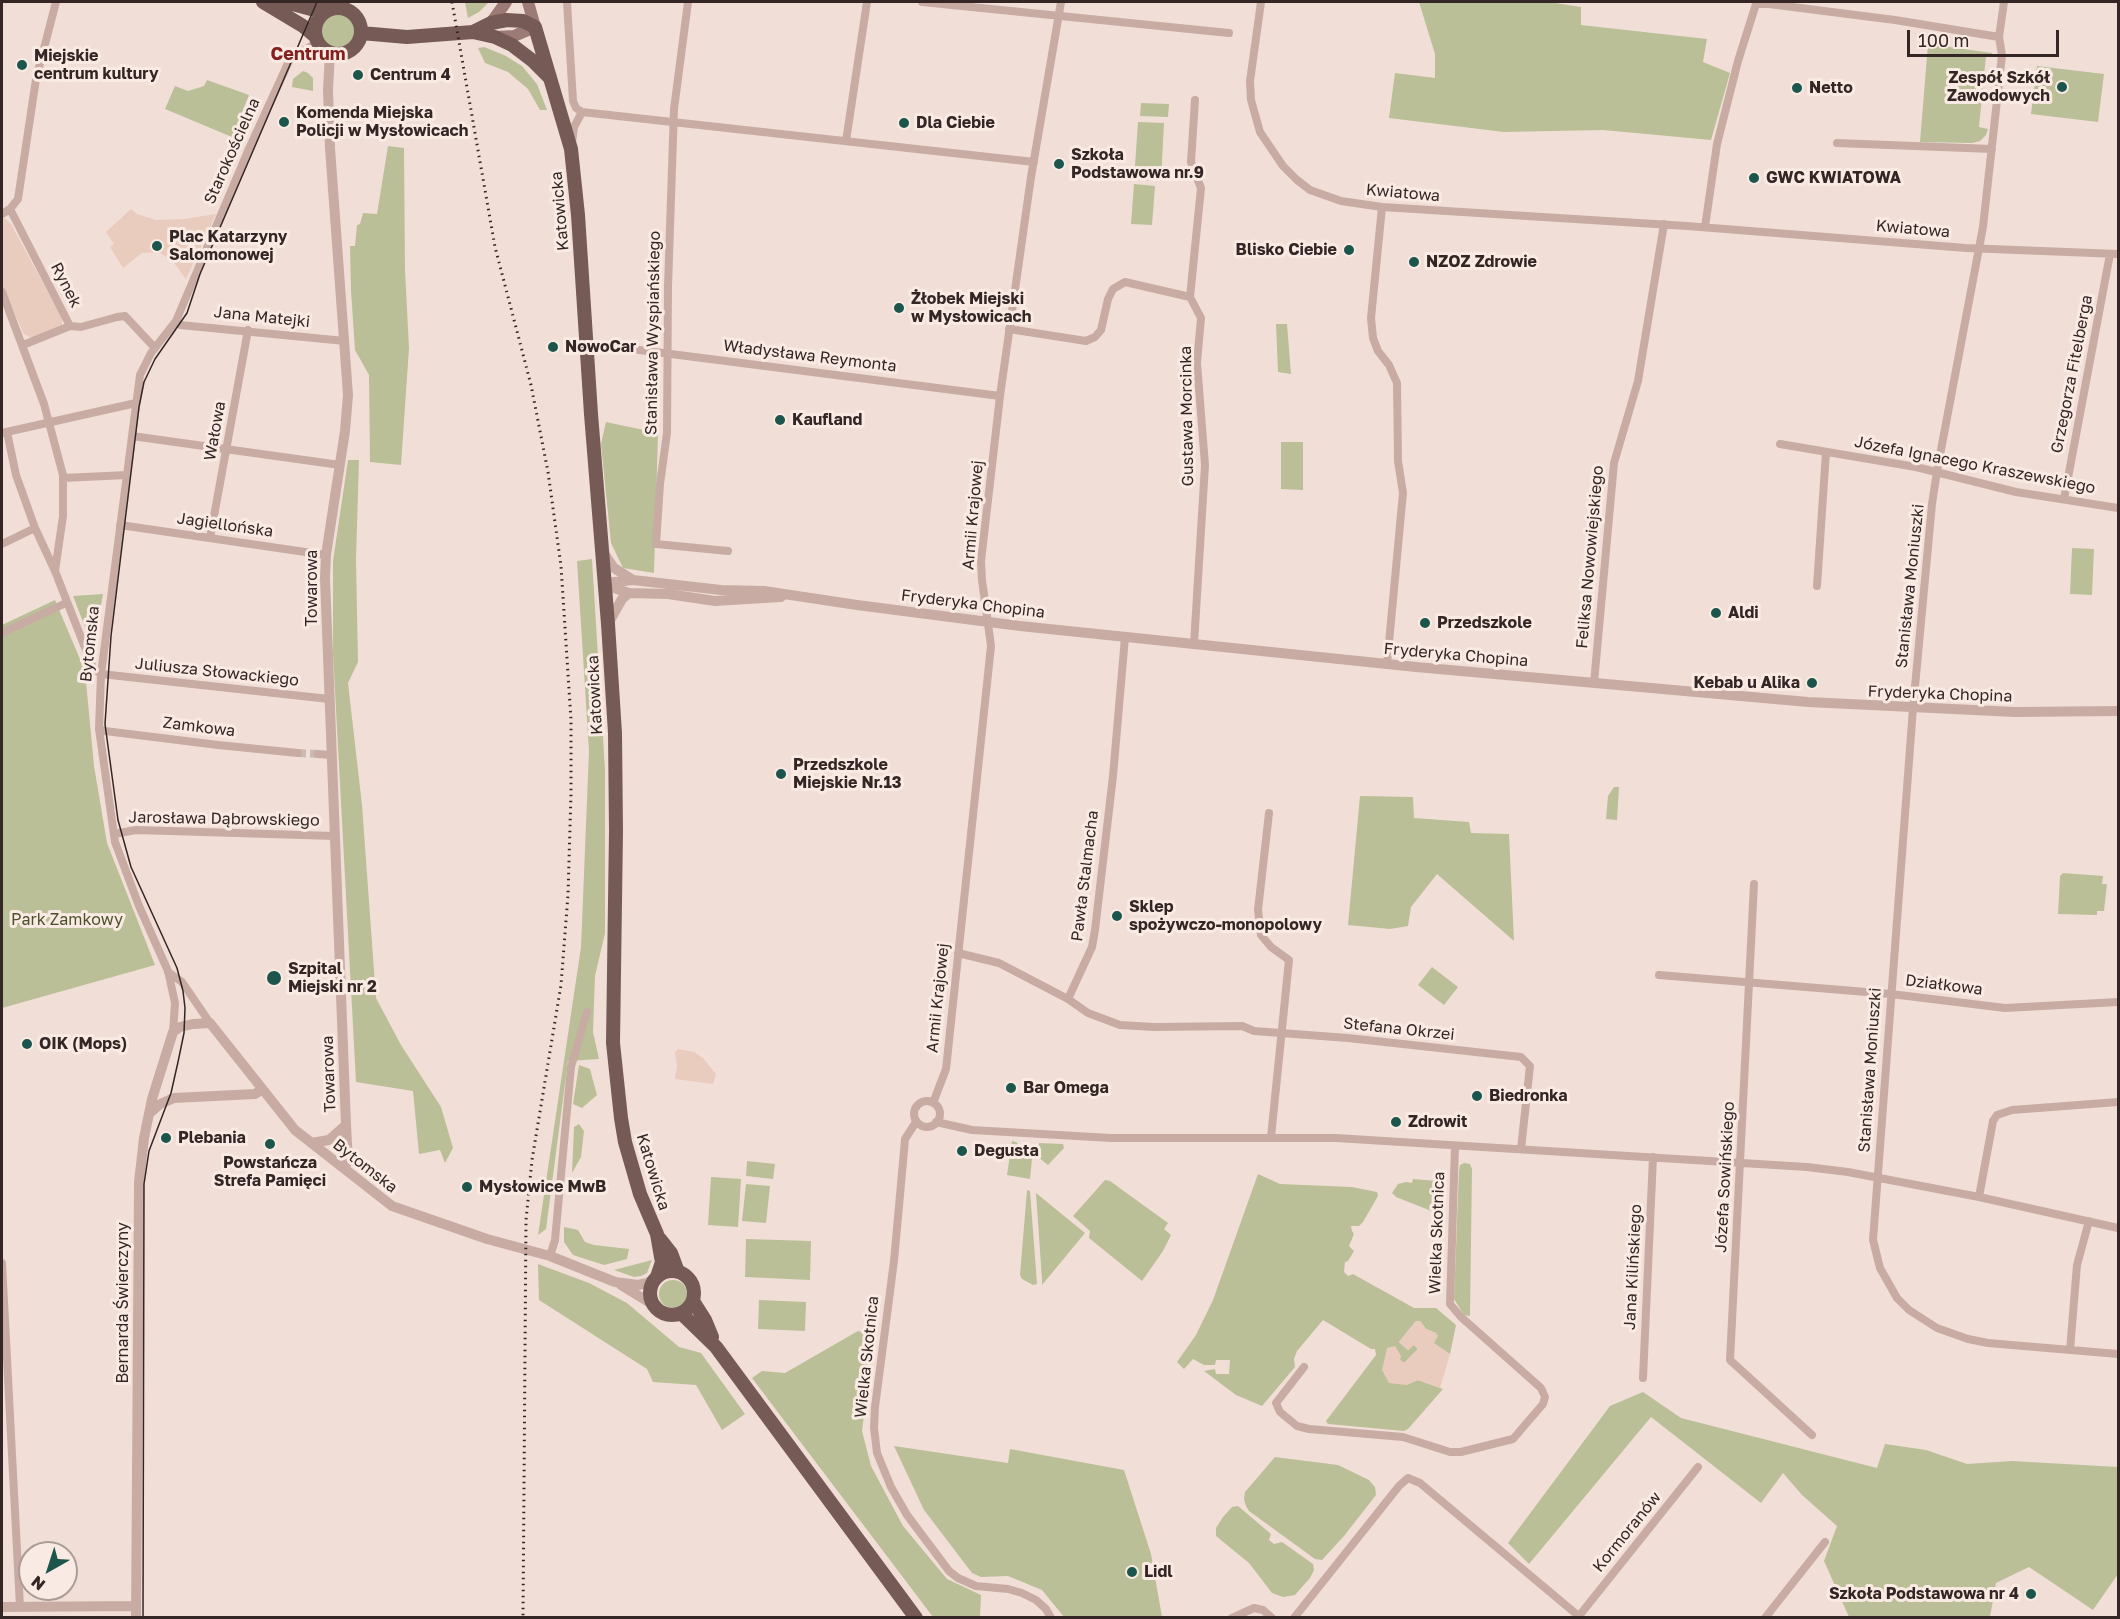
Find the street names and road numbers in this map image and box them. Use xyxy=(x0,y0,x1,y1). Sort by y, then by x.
street label: Starokościelna xyxy=(200,95,264,207)
street label: Katowicka xyxy=(547,171,573,251)
street label: Kwiatowa xyxy=(1365,180,1441,206)
street label: Kwiatowa xyxy=(1875,216,1951,242)
street label: Stanisława Wyspiańskiego xyxy=(642,231,664,435)
street label: Rynek xyxy=(47,259,85,311)
street label: Grzegorza Fitelberga xyxy=(2047,293,2097,455)
street label: Jana Matejki xyxy=(213,302,311,332)
street label: Władysława Reymonta xyxy=(722,336,898,376)
street label: Gustawa Morcinka xyxy=(1176,346,1198,486)
street label: Wałowa xyxy=(200,400,230,462)
street label: Józefa Ignacego Kraszewskiego xyxy=(1853,432,2097,498)
street label: Armii Krajowej xyxy=(959,459,987,571)
street label: Feliksa Nowowiejskiego xyxy=(1572,465,1608,649)
street label: Stanisława Moniuszki xyxy=(1892,503,1928,669)
street label: Jagiellońska xyxy=(176,509,274,541)
street label: Towarowa xyxy=(302,550,322,626)
street label: Fryderyka Chopina xyxy=(900,586,1046,622)
street label: Bytomska xyxy=(76,605,104,683)
street label: Fryderyka Chopina xyxy=(1383,639,1529,671)
street label: Juliusza Słowackiego xyxy=(134,654,300,690)
street label: Katowicka xyxy=(583,655,607,735)
street label: Fryderyka Chopina xyxy=(1867,682,2013,706)
street label: Zamkowa xyxy=(162,713,236,741)
street label: Jarosława Dąbrowskiego xyxy=(128,808,320,830)
street label: Pawła Stalmacha xyxy=(1067,809,1103,943)
street label: Armii Krajowej xyxy=(923,942,953,1054)
street label: Działkowa xyxy=(1904,971,1984,999)
street label: Stanisława Moniuszki xyxy=(1855,987,1885,1153)
street label: Stefana Okrzei xyxy=(1342,1014,1456,1044)
street label: Towarowa xyxy=(318,1035,340,1113)
street label: Józefa Sowińskiego xyxy=(1711,1101,1739,1253)
street label: Katowicka xyxy=(632,1131,674,1213)
street label: Bytomska xyxy=(329,1135,401,1197)
street label: Wielka Skotnica xyxy=(1425,1171,1449,1295)
street label: Jana Kilińskiego xyxy=(1620,1204,1646,1330)
street label: Bernarda Świerczyny xyxy=(113,1222,133,1384)
street label: Wielka Skotnica xyxy=(851,1295,883,1419)
street label: Kormoranów xyxy=(1589,1488,1665,1576)

